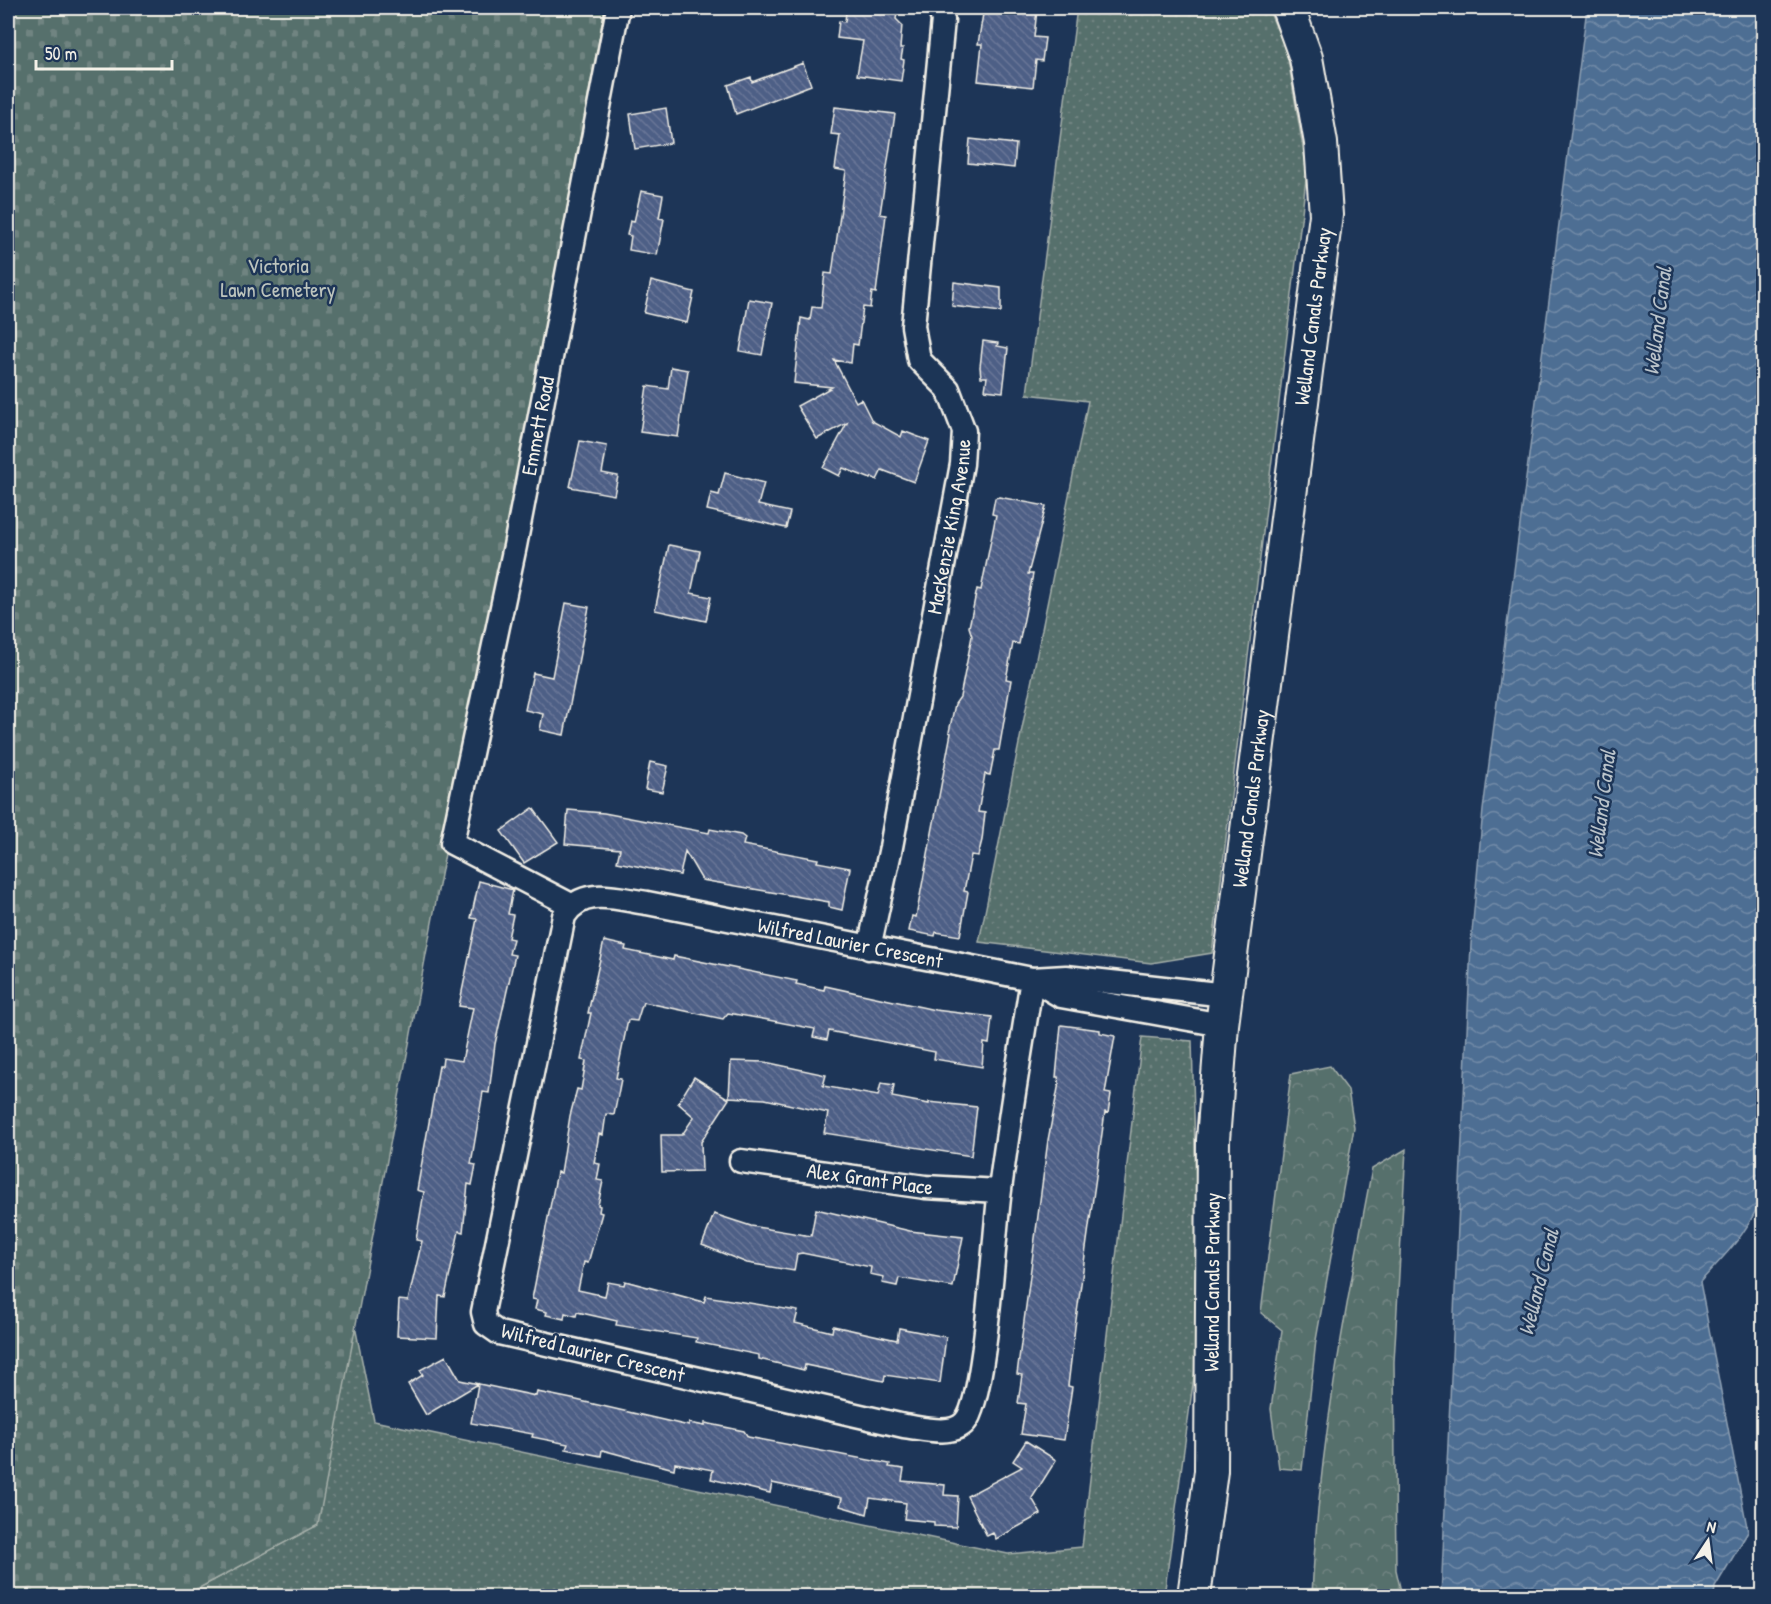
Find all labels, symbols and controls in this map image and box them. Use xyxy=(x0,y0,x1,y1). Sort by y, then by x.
scale bar xyxy=(36,33,172,71)
text: 50 m xyxy=(45,41,77,66)
street label: Welland Canals Parkway xyxy=(1287,225,1338,407)
park label: Victoria Lawn Cemetery xyxy=(220,251,336,304)
water label: Welland Canal xyxy=(1635,264,1679,377)
street label: Emmett Road xyxy=(514,374,561,478)
street label: MacKenzie King Avenue xyxy=(919,438,977,617)
street label: Welland Canals Parkway xyxy=(1225,707,1276,889)
water label: Welland Canal xyxy=(1579,747,1623,860)
street label: Wilfred Laurier Crescent xyxy=(755,910,946,975)
street label: Alex Grant Place xyxy=(805,1155,933,1201)
street label: Welland Canals Parkway xyxy=(1197,1192,1227,1372)
water label: Welland Canal xyxy=(1510,1224,1566,1339)
street label: Wilfred Laurier Crescent xyxy=(498,1316,689,1390)
north arrow xyxy=(1678,1511,1738,1571)
text: N xyxy=(1705,1515,1718,1538)

